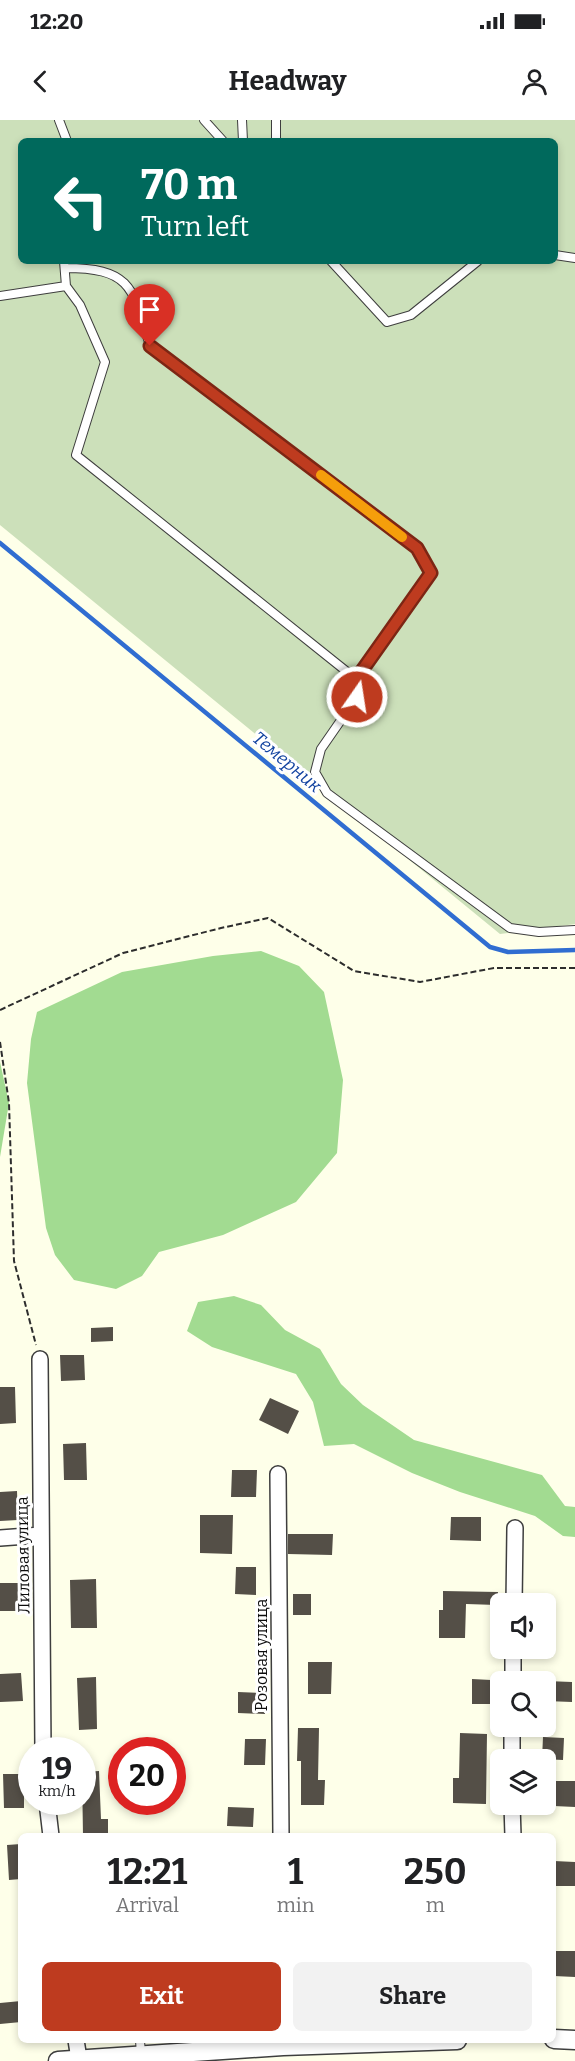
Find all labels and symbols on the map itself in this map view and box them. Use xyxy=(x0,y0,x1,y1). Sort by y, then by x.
pin xyxy=(124,284,175,346)
position arrow xyxy=(325,665,389,729)
water label: Темерник xyxy=(248,727,327,798)
street label: Лиловая улица xyxy=(12,1496,34,1614)
street label: Розовая улица xyxy=(252,1598,271,1711)
speed limit sign: 20 xyxy=(108,1737,186,1815)

